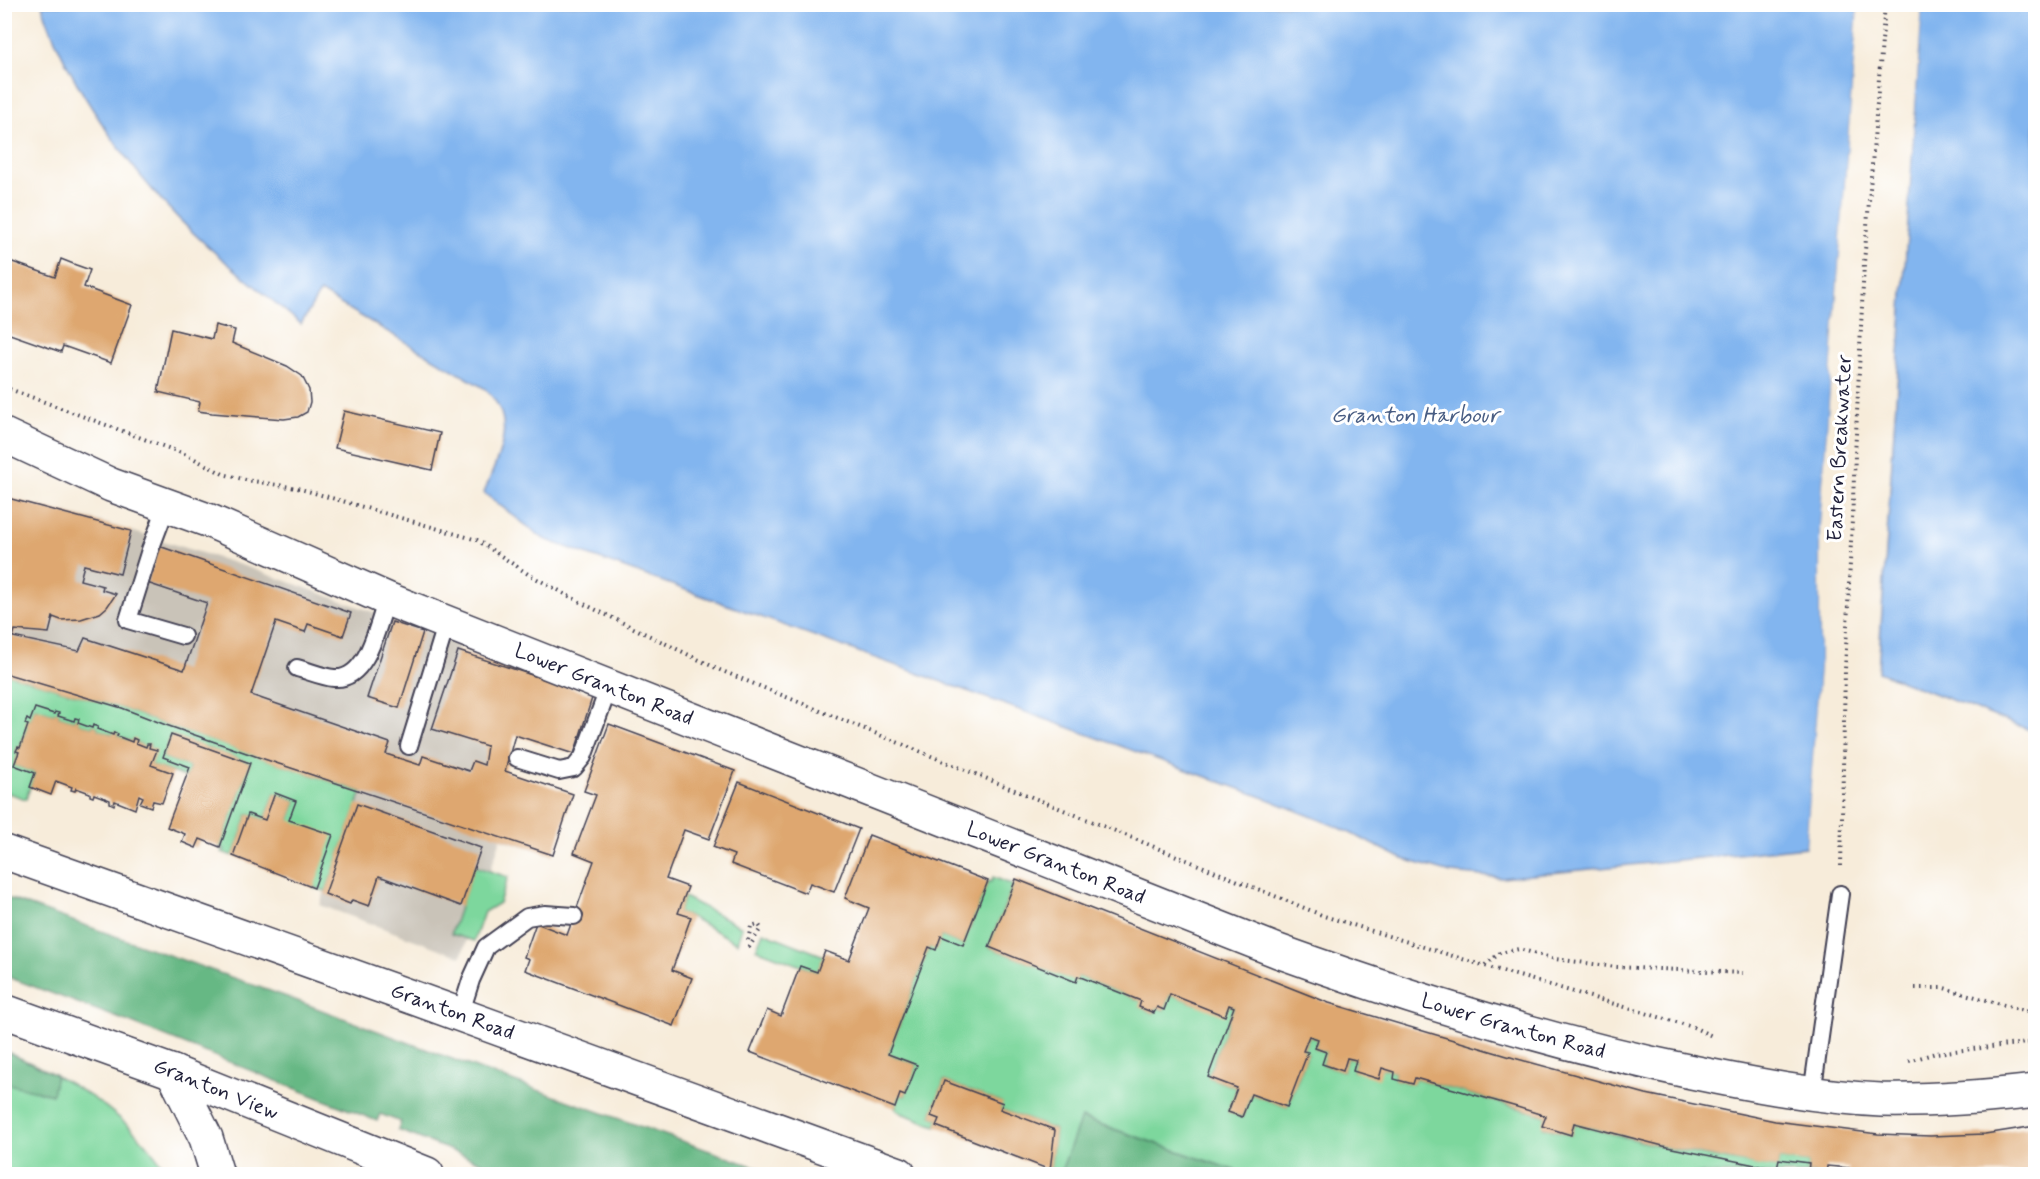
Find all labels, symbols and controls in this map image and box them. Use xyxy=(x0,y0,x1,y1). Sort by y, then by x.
street label: Eastern Breakwater xyxy=(1821,354,1859,542)
water label: Granton Harbour xyxy=(1331,402,1502,430)
street label: Lower Granton Road xyxy=(510,637,697,733)
street label: Lower Granton Road xyxy=(962,815,1149,911)
street label: Granton Road xyxy=(387,977,518,1047)
street label: Lower Granton Road xyxy=(1418,987,1608,1066)
street label: Granton View xyxy=(150,1052,283,1127)

